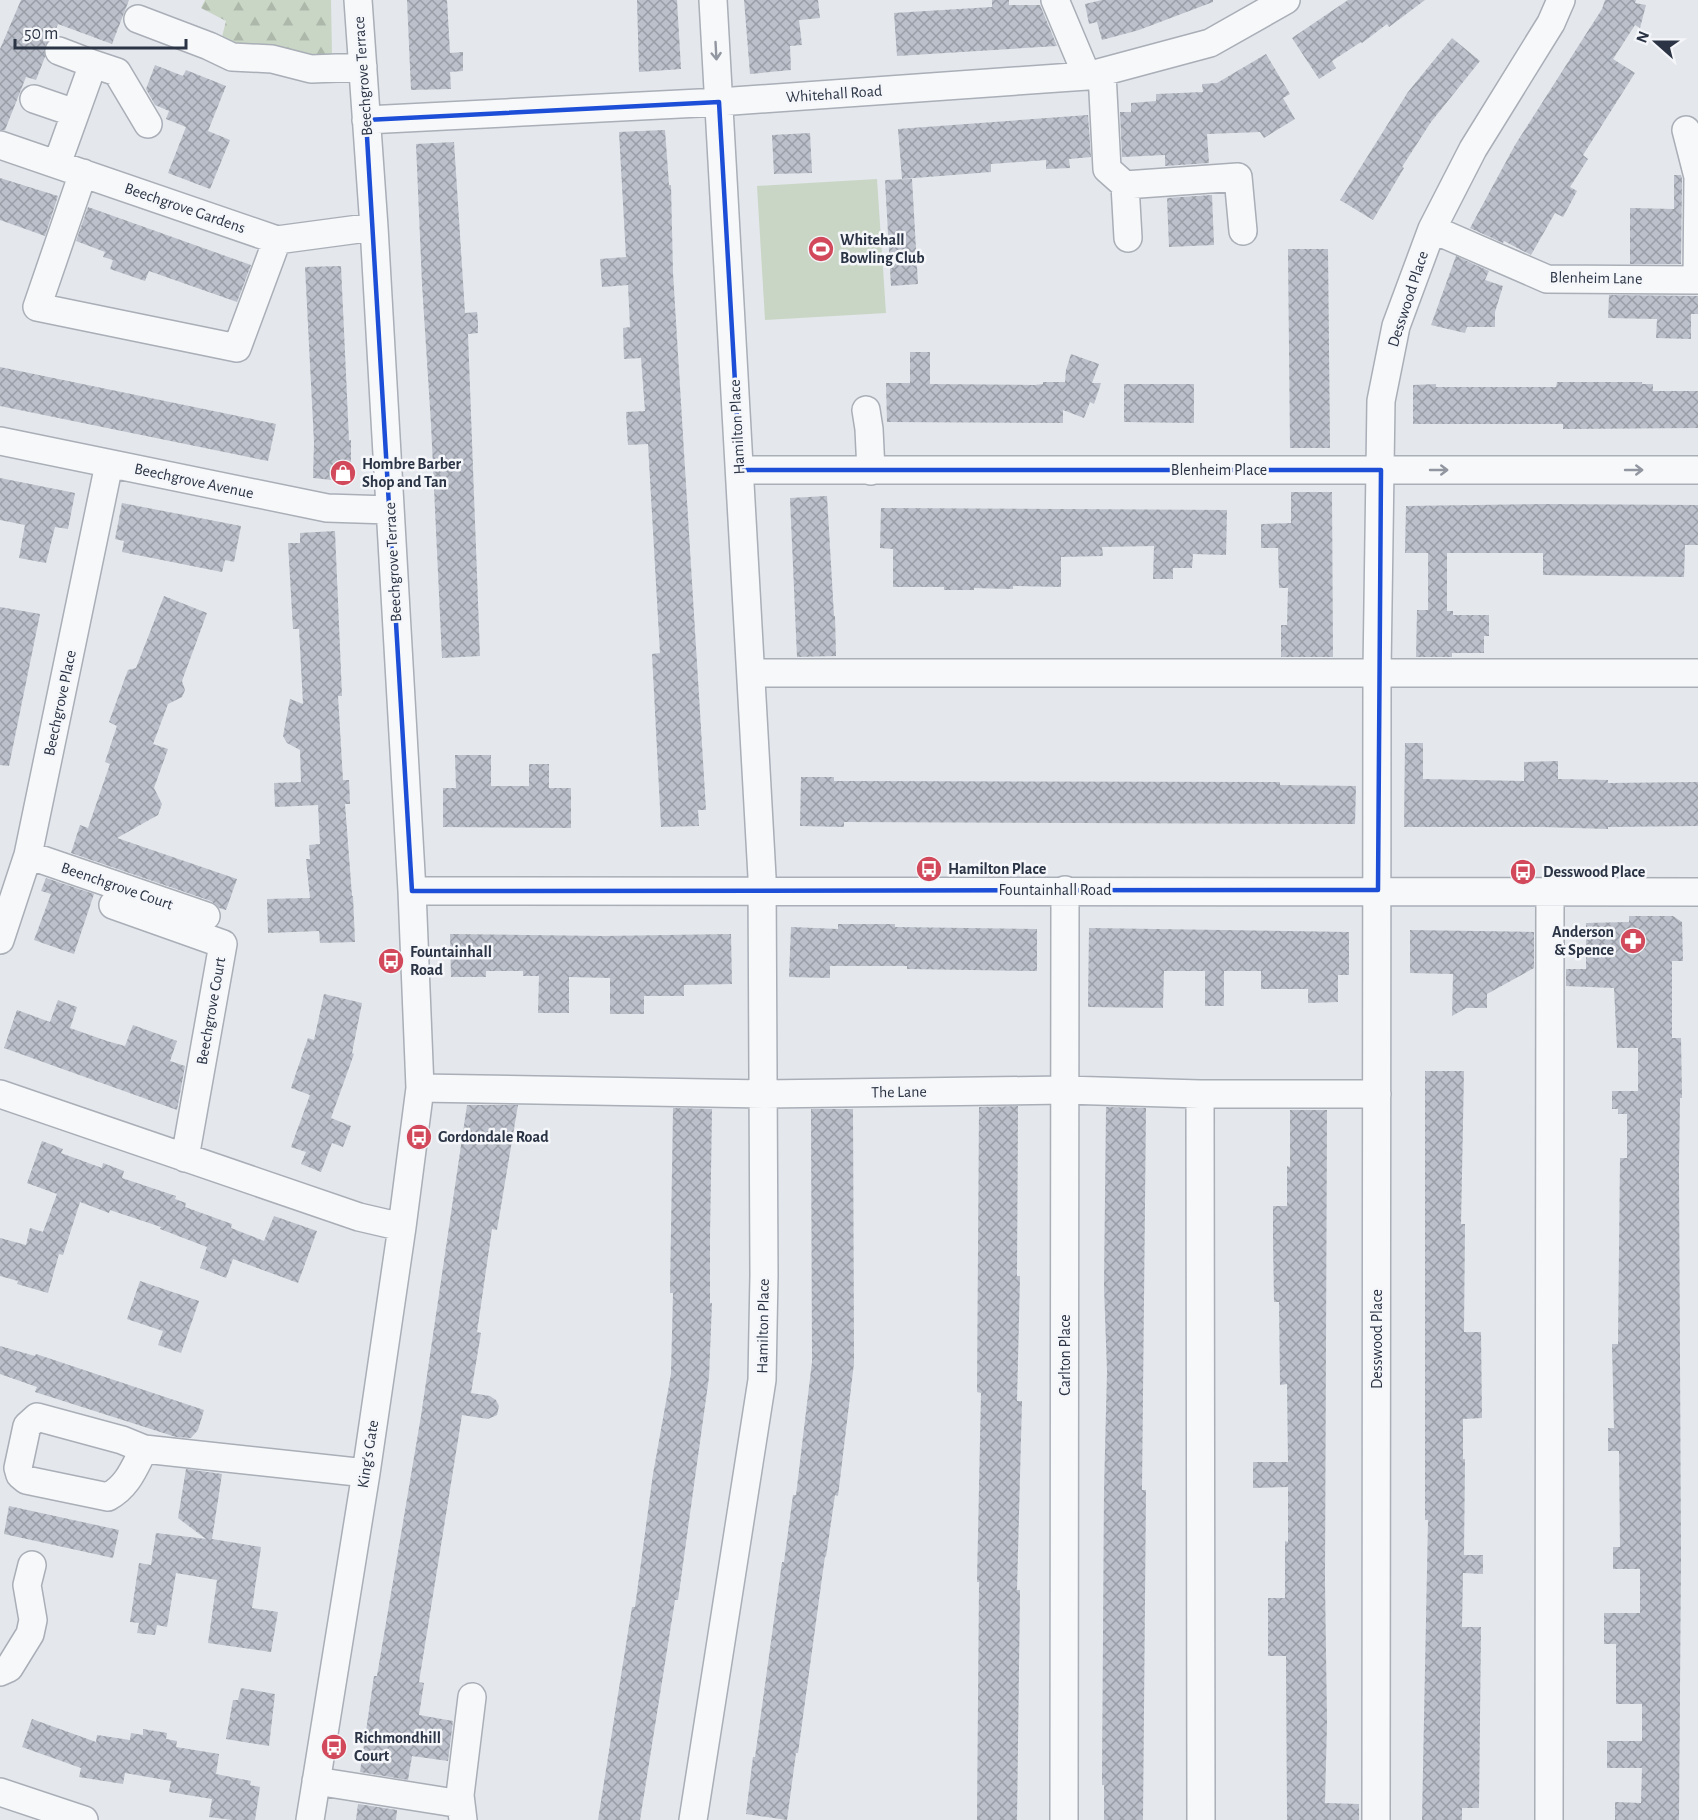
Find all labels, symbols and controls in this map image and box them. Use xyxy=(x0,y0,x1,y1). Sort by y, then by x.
scale bar xyxy=(15,12,186,50)
north arrow xyxy=(1626,12,1686,72)
street label: Beechgrove Terrace xyxy=(351,16,375,136)
text: 50 m xyxy=(24,25,58,43)
text: N xyxy=(1633,29,1652,45)
one-way arrow xyxy=(711,40,722,60)
street label: Whitehall Road xyxy=(785,83,883,105)
street label: Beechgrove Gardens xyxy=(123,180,247,236)
place label: Whitehall Bowling Club xyxy=(840,232,925,266)
sports icon: Whitehall Bowling Club xyxy=(806,234,836,264)
street label: Desswood Place xyxy=(1385,249,1431,349)
street label: Blenheim Lane xyxy=(1550,269,1642,287)
street label: Hamilton Place xyxy=(727,379,747,475)
place label: Hombre Barber Shop and Tan xyxy=(362,456,462,490)
shop icon: Hombre Barber Shop and Tan xyxy=(328,458,358,488)
street label: Beechgrove Avenue xyxy=(133,461,255,501)
street label: Blenheim Place xyxy=(1171,462,1267,478)
one-way arrow xyxy=(1429,464,1449,476)
one-way arrow xyxy=(1624,464,1644,476)
street label: Beechgrove Terrace xyxy=(382,502,404,622)
street label: Beechgrove Place xyxy=(41,649,79,757)
bus stop icon: Hamilton Place xyxy=(914,854,944,884)
bus stop icon: Desswood Place xyxy=(1508,857,1538,887)
street label: Beenchgrove Court xyxy=(59,859,175,913)
place label: Hamilton Place xyxy=(948,861,1047,877)
place label: Desswood Place xyxy=(1543,864,1646,880)
street label: Fountainhall Road xyxy=(998,882,1112,898)
place label: Anderson & Spence xyxy=(1552,924,1614,958)
pharmacy icon: Anderson & Spence xyxy=(1618,926,1648,956)
place label: Fountainhall Road xyxy=(410,944,492,978)
bus stop icon: Fountainhall Road xyxy=(376,946,406,976)
street label: Beechgrove Court xyxy=(194,956,228,1066)
street label: The Lane xyxy=(871,1084,927,1100)
bus stop icon: Gordondale Road xyxy=(404,1122,434,1152)
place label: Gordondale Road xyxy=(438,1129,549,1145)
street label: Hamilton Place xyxy=(754,1278,772,1374)
street label: Desswood Place xyxy=(1369,1289,1385,1389)
street label: Carlton Place xyxy=(1057,1314,1073,1396)
street label: King's Gate xyxy=(355,1419,381,1489)
place label: Richmondhill Court xyxy=(354,1730,441,1764)
bus stop icon: Richmondhill Court xyxy=(319,1732,349,1762)

